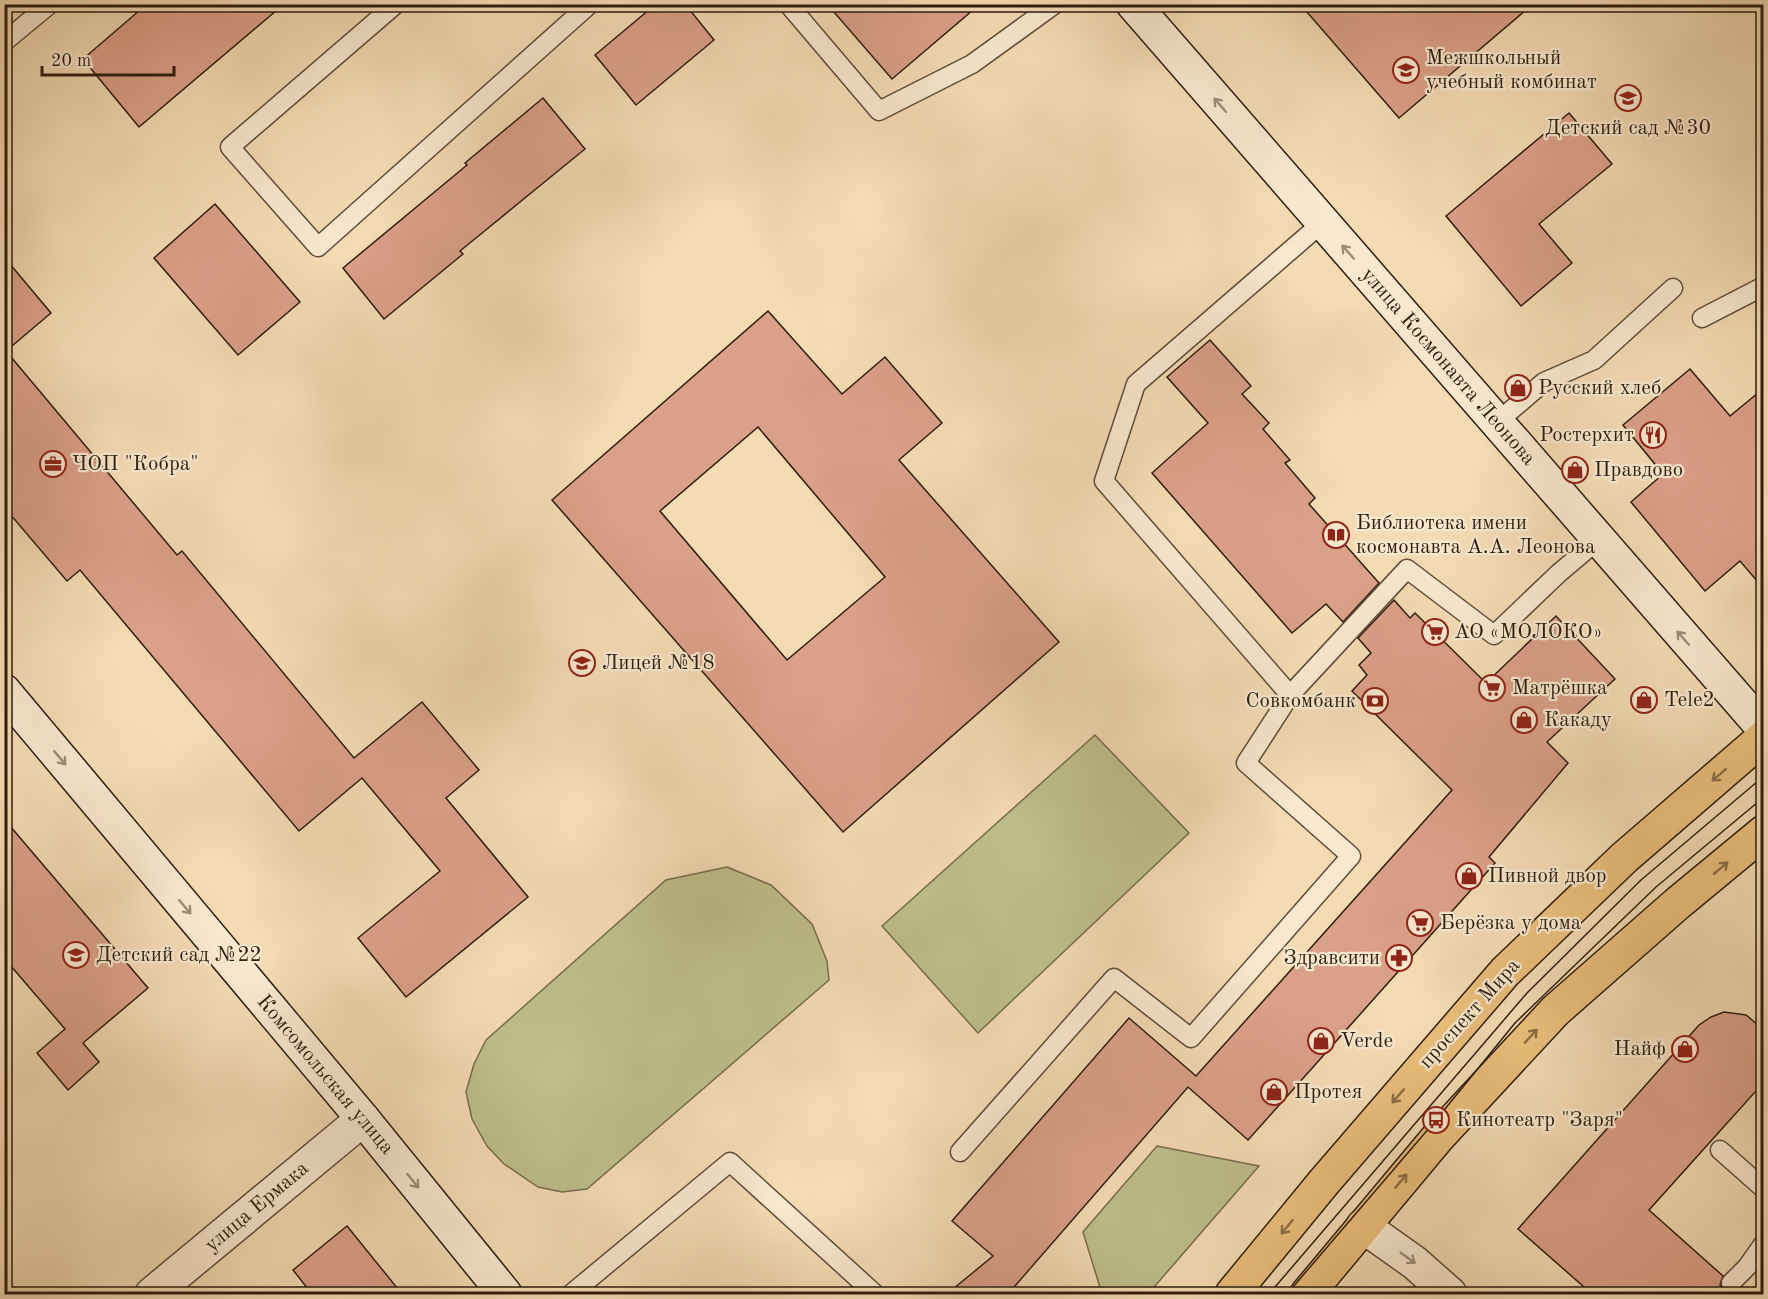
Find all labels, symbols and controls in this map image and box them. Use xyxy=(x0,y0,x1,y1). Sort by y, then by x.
scale bar xyxy=(42,39,174,77)
place label: Межшкольный учебный комбинат xyxy=(1426,48,1597,93)
text: 20 m xyxy=(51,52,91,70)
school or university icon: Межшкольный учебный комбинат xyxy=(1391,55,1421,85)
school or university icon: Детский сад №30 xyxy=(1613,83,1643,113)
one-way arrow xyxy=(1213,98,1227,113)
place label: Детский сад №30 xyxy=(1545,118,1711,139)
one-way arrow xyxy=(1341,245,1355,260)
street label: улица Космонавта Леонова xyxy=(1357,264,1539,470)
shop icon: Русский хлеб xyxy=(1503,373,1533,403)
place label: Русский хлеб xyxy=(1538,378,1661,399)
restaurant icon: Ростерхит xyxy=(1638,420,1668,450)
place label: Ростерхит xyxy=(1539,425,1634,446)
office icon: ЧОП "Кобра" xyxy=(38,449,68,479)
place label: ЧОП "Кобра" xyxy=(72,454,198,475)
shop icon: Правдово xyxy=(1560,455,1590,485)
place label: Правдово xyxy=(1594,460,1683,481)
place label: Библиотека имени космонавта А.А. Леонова xyxy=(1356,513,1595,558)
library icon: Библиотека имени космонавта А.А. Леонова xyxy=(1321,520,1351,550)
supermarket icon: АО «МОЛОКО» xyxy=(1420,617,1450,647)
place label: АО «МОЛОКО» xyxy=(1454,622,1603,643)
one-way arrow xyxy=(1676,631,1690,646)
school or university icon: Лицей №18 xyxy=(567,648,597,678)
place label: Лицей №18 xyxy=(602,653,715,674)
supermarket icon: Матрёшка xyxy=(1477,673,1507,703)
place label: Матрёшка xyxy=(1512,678,1607,699)
shop icon: Tele2 xyxy=(1629,685,1659,715)
bank icon: Совкомбанк xyxy=(1360,686,1390,716)
place label: Tele2 xyxy=(1664,690,1715,711)
place label: Совкомбанк xyxy=(1246,691,1356,712)
shop icon: Какаду xyxy=(1509,705,1539,735)
place label: Какаду xyxy=(1544,710,1612,731)
one-way arrow xyxy=(54,750,67,766)
one-way arrow xyxy=(1712,768,1727,782)
shop icon: Пивной двор xyxy=(1454,861,1484,891)
one-way arrow xyxy=(1713,861,1729,874)
place label: Пивной двор xyxy=(1488,866,1607,887)
one-way arrow xyxy=(179,899,192,915)
supermarket icon: Берёзка у дома xyxy=(1405,908,1435,938)
place label: Берёзка у дома xyxy=(1440,913,1581,934)
school or university icon: Детский сад №22 xyxy=(61,940,91,970)
pharmacy icon: Здравсити xyxy=(1384,943,1414,973)
place label: Детский сад №22 xyxy=(96,945,262,966)
place label: Здравсити xyxy=(1284,948,1380,969)
street label: проспект Мира xyxy=(1415,955,1525,1073)
street label: Комсомольская улица xyxy=(252,991,398,1159)
shop icon: Verde xyxy=(1306,1026,1336,1056)
one-way arrow xyxy=(1524,1029,1538,1044)
place label: Verde xyxy=(1340,1031,1393,1052)
shop icon: Найф xyxy=(1670,1034,1700,1064)
place label: Найф xyxy=(1614,1039,1666,1060)
shop icon: Протея xyxy=(1259,1077,1289,1107)
place label: Протея xyxy=(1294,1082,1362,1103)
one-way arrow xyxy=(1391,1088,1405,1103)
bus stop icon: Кинотеатр "Заря" xyxy=(1421,1105,1451,1135)
place label: Кинотеатр "Заря" xyxy=(1456,1110,1623,1131)
street label: улица Ермака xyxy=(201,1158,313,1256)
one-way arrow xyxy=(406,1173,419,1189)
one-way arrow xyxy=(1394,1174,1408,1189)
one-way arrow xyxy=(1280,1219,1293,1235)
one-way arrow xyxy=(1400,1252,1416,1265)

